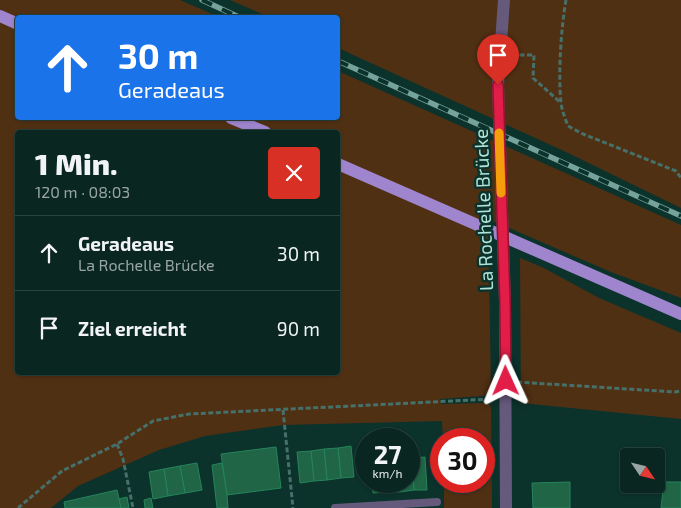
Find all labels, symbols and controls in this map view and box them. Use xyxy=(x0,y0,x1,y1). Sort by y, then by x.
text: 30 m xyxy=(118,34,198,76)
pin xyxy=(477,34,519,85)
icon: ahead xyxy=(35,35,100,100)
icon: arrive xyxy=(484,41,512,69)
text: Geradeaus xyxy=(118,76,225,102)
street label: La Rochelle Brücke xyxy=(469,129,497,291)
text: 1 Min. xyxy=(35,145,118,181)
button: close xyxy=(268,147,320,199)
text: 120 m · 08:03 xyxy=(35,182,130,201)
text: Geradeaus xyxy=(78,232,174,255)
icon: ahead xyxy=(35,239,63,267)
text: 30 m xyxy=(277,242,320,265)
text: La Rochelle Brücke xyxy=(78,255,215,274)
icon: arrive xyxy=(35,314,63,342)
text: Ziel erreicht xyxy=(78,317,187,340)
text: 90 m xyxy=(277,317,320,340)
position arrow xyxy=(479,354,531,406)
speed limit sign: 30 xyxy=(430,428,495,493)
text: 27 xyxy=(374,439,401,469)
north arrow xyxy=(620,448,665,492)
map controls xyxy=(620,448,665,493)
text: km/h xyxy=(373,466,402,480)

